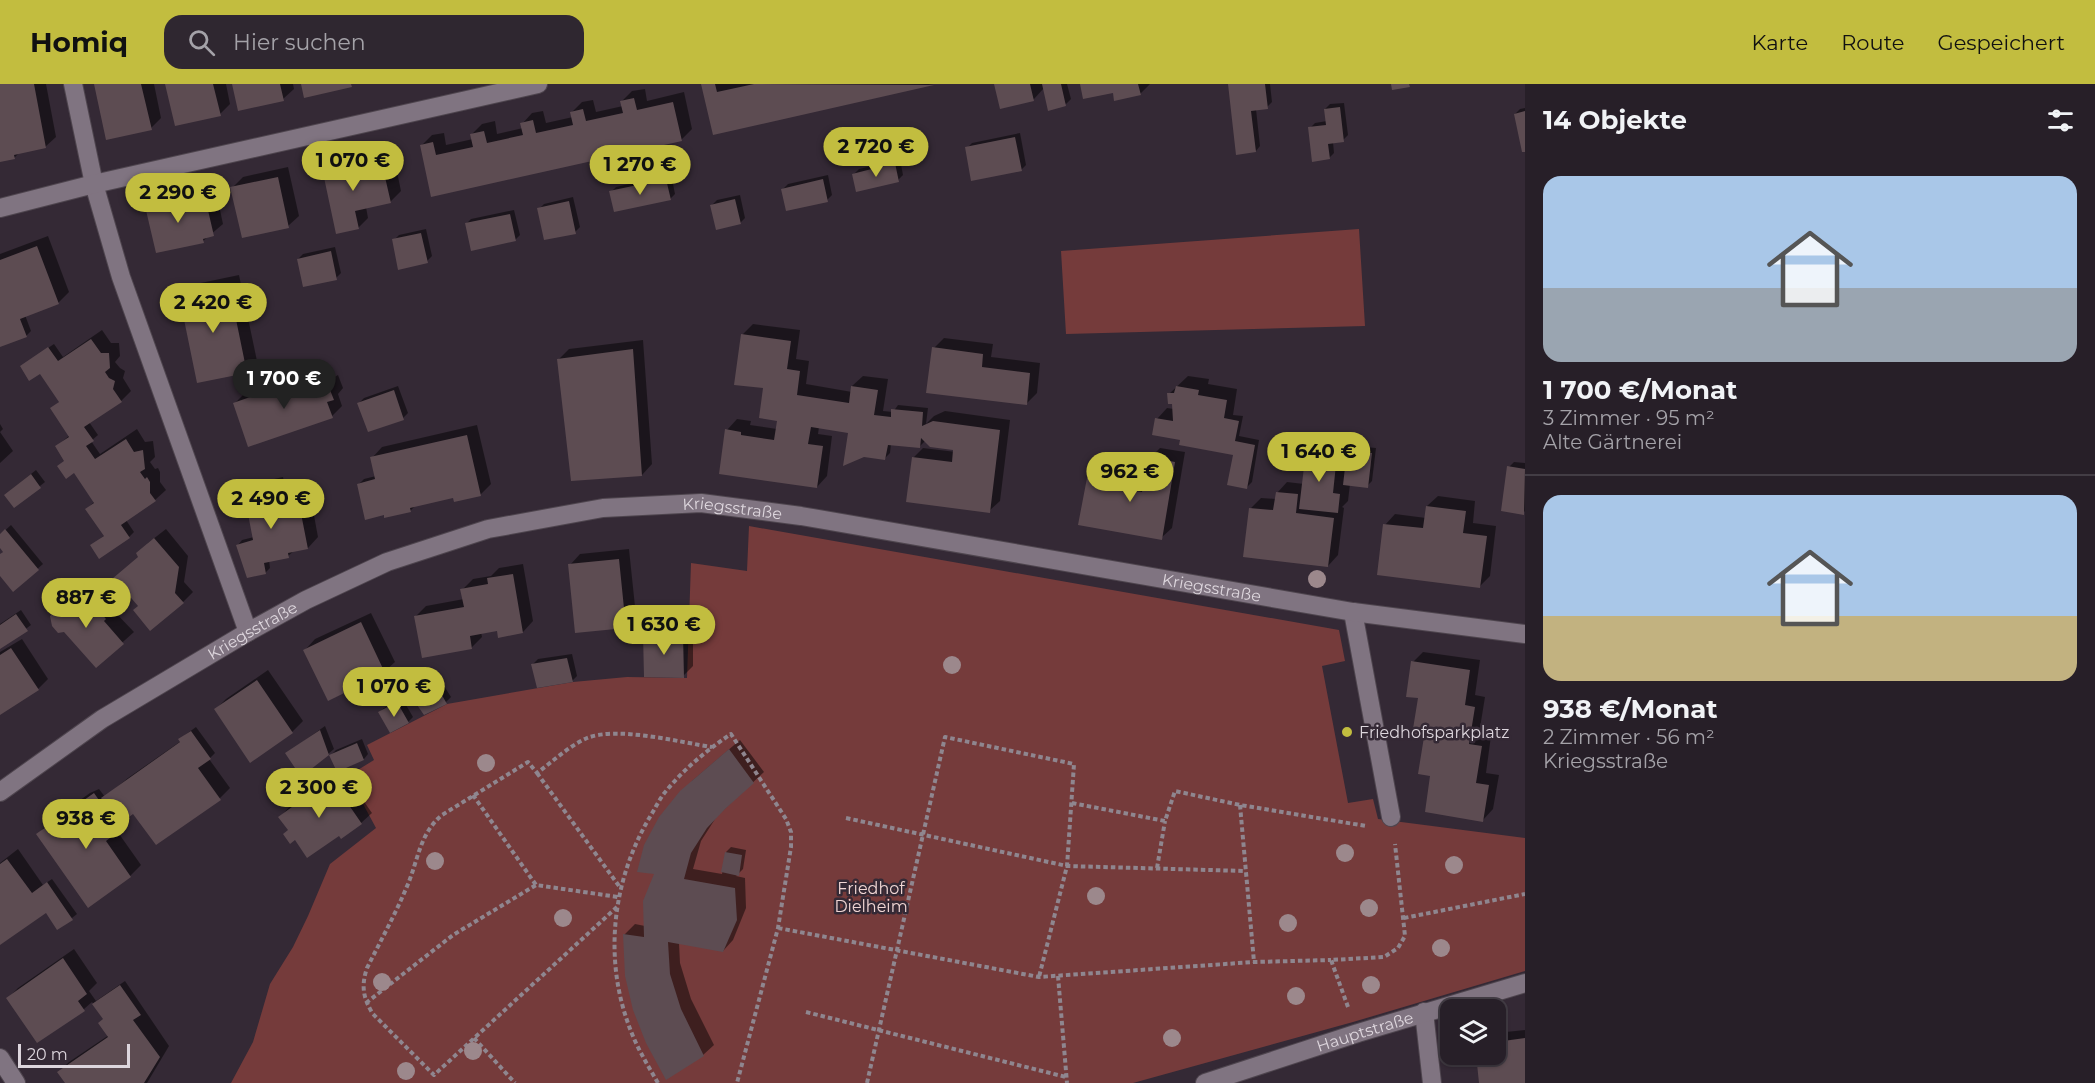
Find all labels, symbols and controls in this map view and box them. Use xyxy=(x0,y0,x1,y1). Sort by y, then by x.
search box xyxy=(164,15,584,69)
text: Homiq xyxy=(30,25,128,59)
icon: search xyxy=(185,26,218,59)
text: Hier suchen xyxy=(233,29,366,56)
text: Karte xyxy=(1752,30,1808,55)
text: Route xyxy=(1841,30,1904,55)
text: Gespeichert xyxy=(1937,30,2065,55)
text: 14 Objekte xyxy=(1543,104,1687,136)
icon: filters xyxy=(2044,104,2077,137)
pin: 2 720 € xyxy=(821,127,931,178)
text: 2 720 € xyxy=(837,134,915,158)
pin: 1 070 € xyxy=(298,141,408,192)
pin: 1 270 € xyxy=(585,145,695,196)
text: 1 070 € xyxy=(316,148,390,172)
text: 1 270 € xyxy=(604,152,676,176)
pin: 2 290 € xyxy=(123,173,233,224)
text: 2 290 € xyxy=(139,180,217,204)
icon: home xyxy=(1756,215,1864,323)
pin: 2 420 € xyxy=(158,283,268,334)
text: 2 420 € xyxy=(174,290,252,314)
pin: 1 700 € xyxy=(229,359,339,410)
text: 1 700 € xyxy=(247,366,321,390)
text: 1 700 €/Monat xyxy=(1543,374,1737,406)
text: 3 Zimmer · 95 m² xyxy=(1543,406,1715,430)
text: Alte Gärtnerei xyxy=(1543,430,1682,454)
pin: 1 640 € xyxy=(1264,432,1374,483)
text: 1 640 € xyxy=(1281,439,1357,463)
pin: 962 € xyxy=(1088,452,1172,503)
text: 962 € xyxy=(1100,459,1160,483)
pin: 2 490 € xyxy=(216,479,326,530)
text: 2 490 € xyxy=(231,486,311,510)
street label: Kriegsstraße xyxy=(682,493,783,523)
icon: home xyxy=(1756,534,1864,642)
street label: Kriegsstraße xyxy=(1161,569,1263,605)
pin: 887 € xyxy=(44,578,128,629)
text: 887 € xyxy=(56,585,116,609)
street label: Kriegsstraße xyxy=(204,597,300,663)
pin: 1 630 € xyxy=(609,605,719,656)
text: 1 630 € xyxy=(627,612,701,636)
pin: 1 070 € xyxy=(339,667,449,718)
text: 1 070 € xyxy=(357,674,431,698)
text: 938 €/Monat xyxy=(1543,693,1718,725)
place label: Friedhofsparkplatz xyxy=(1359,723,1509,742)
marker: Friedhofsparkplatz xyxy=(1340,725,1354,739)
text: 2 Zimmer · 56 m² xyxy=(1543,725,1715,749)
text: Kriegsstraße xyxy=(1543,749,1668,773)
pin: 2 300 € xyxy=(264,768,374,819)
text: 2 300 € xyxy=(280,775,358,799)
pin: 938 € xyxy=(44,799,128,850)
text: 938 € xyxy=(56,806,116,830)
park label: Friedhof Dielheim xyxy=(834,879,908,916)
map controls xyxy=(1440,999,1506,1065)
button: layers xyxy=(1440,999,1506,1065)
street label: Hauptstraße xyxy=(1314,1007,1416,1055)
scale bar xyxy=(18,1041,130,1068)
text: 20 m xyxy=(27,1045,68,1064)

